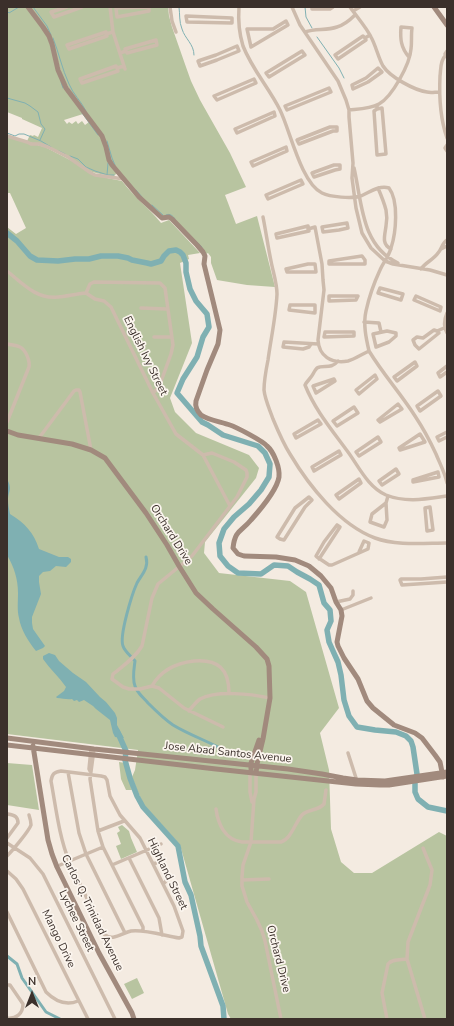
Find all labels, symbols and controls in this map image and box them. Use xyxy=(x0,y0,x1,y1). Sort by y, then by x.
street label: English Ivy Street xyxy=(120,314,170,398)
street label: Orchard Drive xyxy=(147,502,195,568)
street label: Jose Abad Santos Avenue xyxy=(164,740,292,766)
street label: Highland Street xyxy=(144,836,190,912)
street label: Carlos Q. Trinidad Avenue xyxy=(58,853,126,973)
street label: Lychee Street xyxy=(55,888,97,954)
street label: Mango Drive xyxy=(38,908,78,970)
street label: Orchard Drive xyxy=(263,924,293,994)
north arrow xyxy=(12,974,52,1014)
text: N xyxy=(28,974,36,989)

